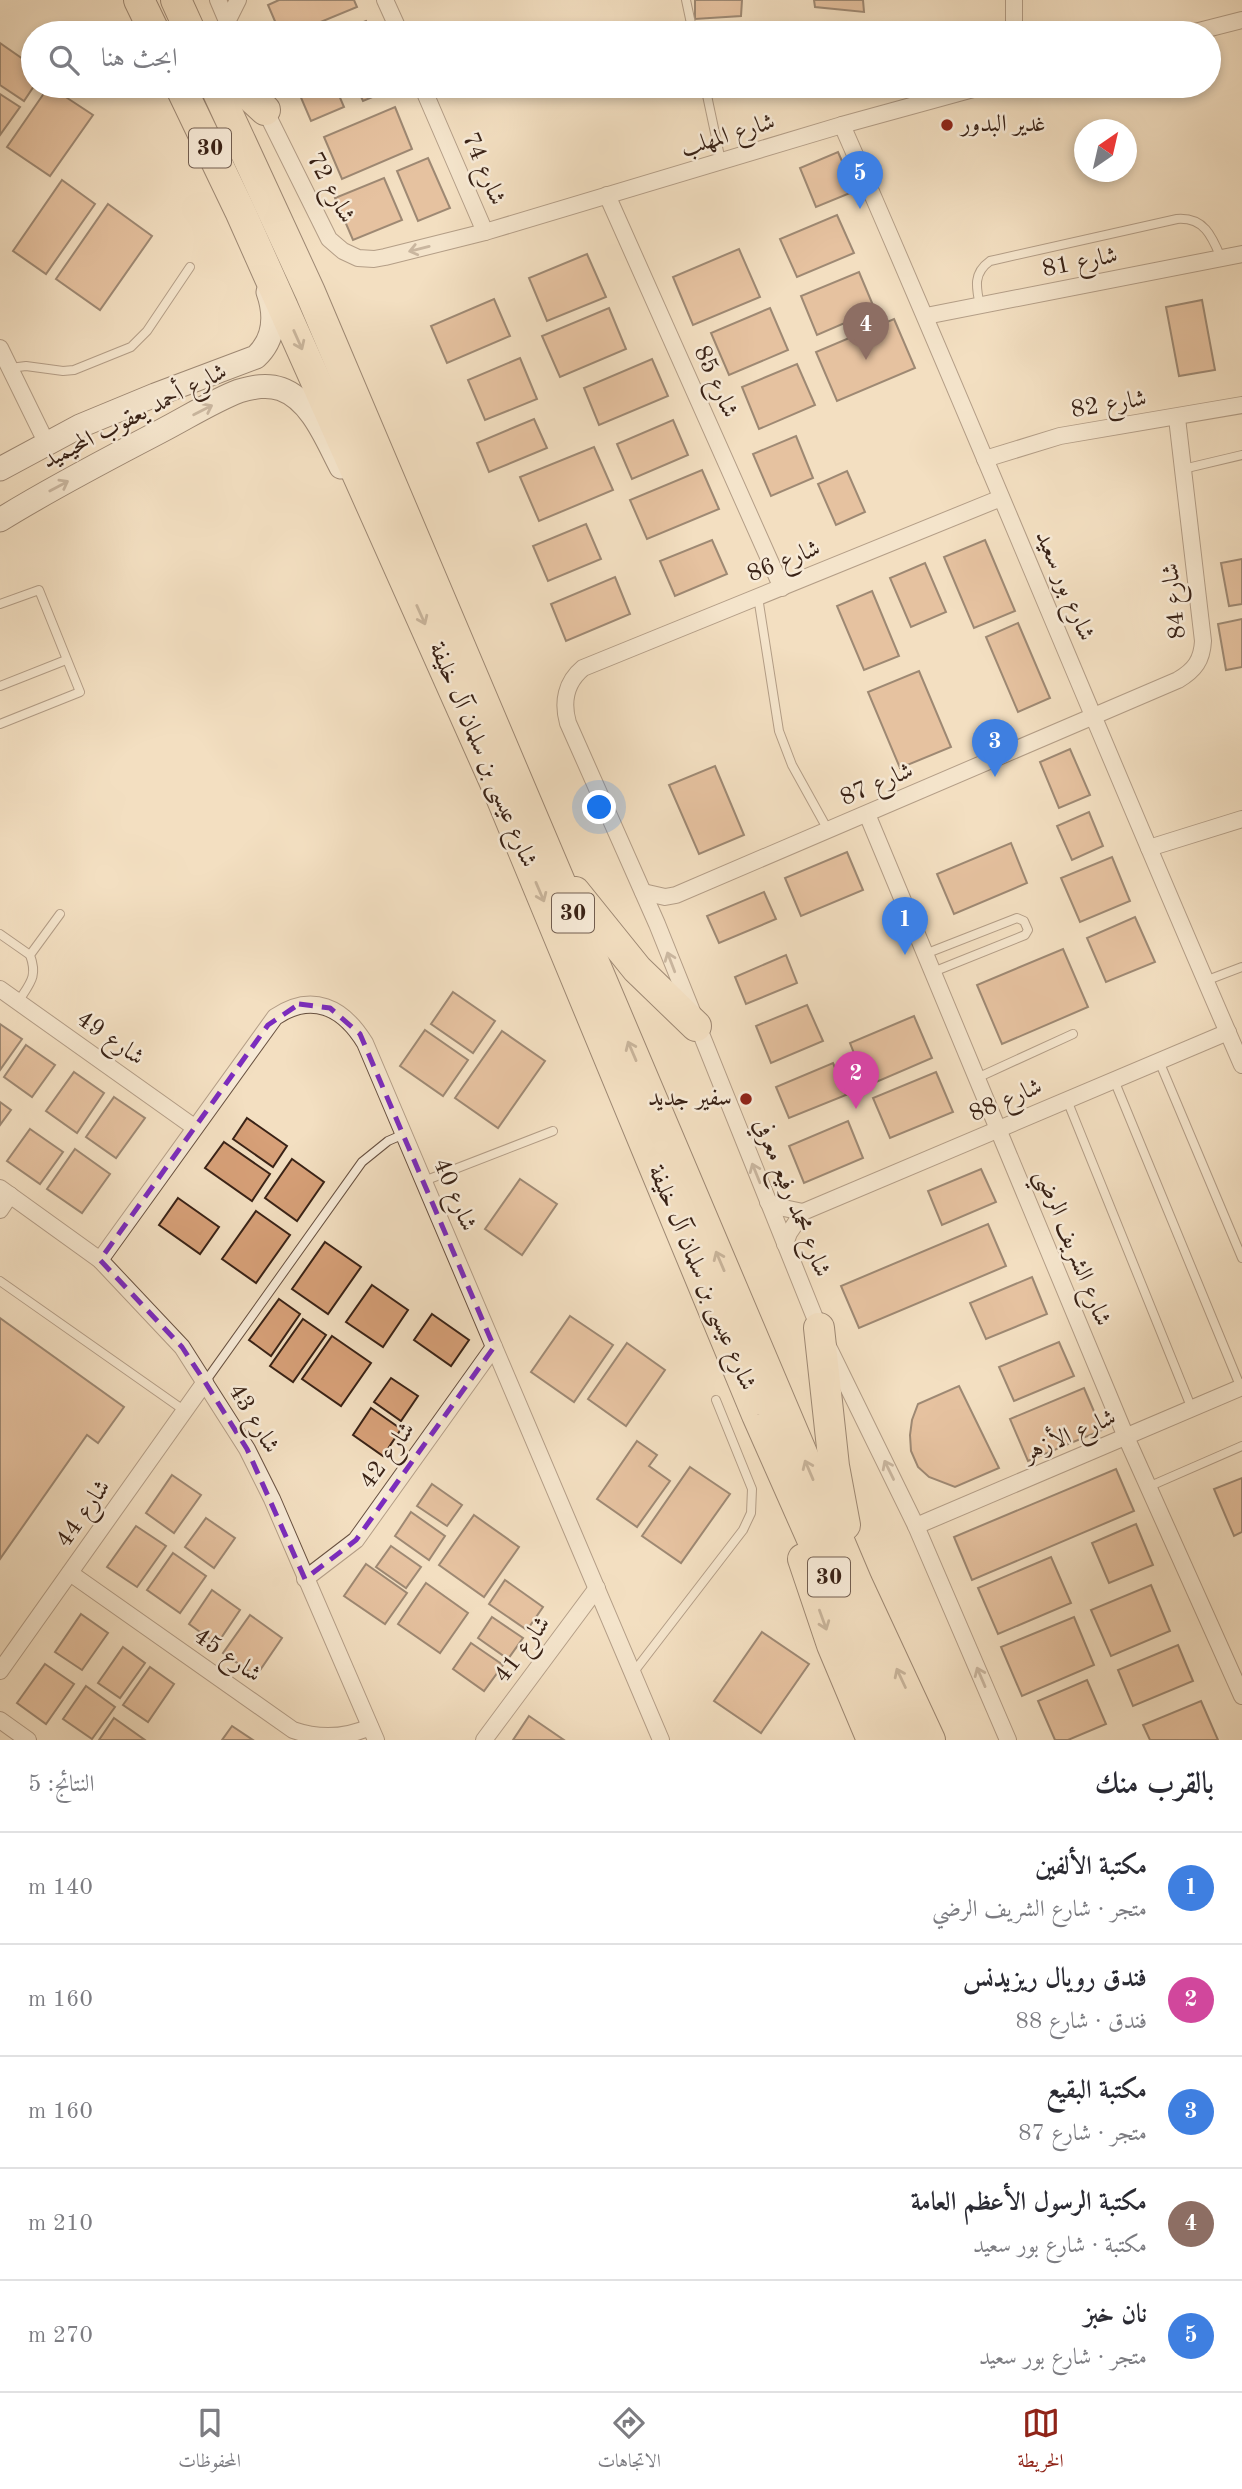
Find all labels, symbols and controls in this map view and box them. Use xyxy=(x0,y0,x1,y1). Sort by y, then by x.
search box xyxy=(21,21,1221,98)
icon: search xyxy=(45,41,83,79)
text: ابحث هنا xyxy=(101,46,178,72)
street label: شارع المهلب xyxy=(678,110,780,167)
place label: غدير البدور xyxy=(959,113,1046,137)
marker: غدير البدور xyxy=(939,117,955,133)
north arrow xyxy=(1074,119,1137,182)
road number: 30 xyxy=(189,128,231,168)
street label: شارع 74 xyxy=(452,129,509,211)
street label: شارع 72 xyxy=(296,149,358,230)
pin: 5 xyxy=(837,151,883,209)
one-way arrow xyxy=(408,243,431,256)
street label: شارع 81 xyxy=(1040,244,1121,288)
pin: 4 xyxy=(843,302,889,360)
one-way arrow xyxy=(292,329,305,350)
street label: شارع 85 xyxy=(683,342,741,424)
street label: شارع أحمد يعقوب المحيميد xyxy=(36,354,234,479)
street label: شارع 82 xyxy=(1069,387,1149,429)
one-way arrow xyxy=(192,402,213,416)
one-way arrow xyxy=(48,479,69,492)
street label: شارع بور سعيد xyxy=(1025,527,1098,647)
street label: شارع 86 xyxy=(744,537,826,593)
street label: شارع 84 xyxy=(1159,561,1197,640)
one-way arrow xyxy=(415,604,428,625)
street label: شارع عيسى بن سلمان آل خليفة xyxy=(418,637,544,873)
pin: 3 xyxy=(972,719,1018,777)
street label: شارع 87 xyxy=(837,759,919,816)
your location xyxy=(582,790,616,824)
one-way arrow xyxy=(534,880,547,902)
road number: 30 xyxy=(552,893,594,932)
pin: 1 xyxy=(882,897,928,955)
one-way arrow xyxy=(664,951,676,973)
street label: شارع 49 xyxy=(68,1007,148,1076)
one-way arrow xyxy=(625,1041,638,1063)
pin: 2 xyxy=(833,1051,879,1109)
street label: شارع 88 xyxy=(966,1075,1048,1132)
place label: سفير جديد xyxy=(648,1087,732,1111)
marker: سفير جديد xyxy=(738,1091,754,1107)
street label: شارع محمد رفيع معرفي xyxy=(741,1115,835,1284)
street label: شارع 40 xyxy=(423,1155,480,1237)
street label: شارع عيسى بن سلمان آل خليفة xyxy=(637,1160,763,1396)
one-way arrow xyxy=(748,1162,761,1184)
street label: شارع الشريف الرضي xyxy=(1022,1166,1115,1333)
one-way arrow xyxy=(713,1251,726,1272)
street label: شارع 43 xyxy=(218,1380,283,1461)
street label: شارع الأزهر xyxy=(1015,1400,1122,1473)
street label: شارع 42 xyxy=(356,1418,425,1497)
one-way arrow xyxy=(802,1460,815,1482)
one-way arrow xyxy=(881,1460,895,1481)
street label: شارع 44 xyxy=(52,1476,121,1556)
road number: 30 xyxy=(808,1558,850,1596)
one-way arrow xyxy=(818,1608,830,1630)
street label: شارع 41 xyxy=(490,1612,560,1691)
street label: شارع 45 xyxy=(185,1624,265,1693)
one-way arrow xyxy=(974,1667,987,1689)
one-way arrow xyxy=(894,1668,908,1689)
text: بالقرب منك xyxy=(1095,1770,1214,1800)
text: النتائج: 5 xyxy=(28,1773,95,1796)
text: مكتبة الألفين xyxy=(1035,1854,1147,1880)
text: 140 m xyxy=(28,1876,93,1899)
text: 1 xyxy=(1184,1876,1198,1899)
text: متجر · شارع الشريف الرضي xyxy=(932,1898,1147,1921)
text: فندق رويال ريزيدنس xyxy=(963,1966,1147,1992)
text: 160 m xyxy=(28,1988,93,2011)
text: 2 xyxy=(1184,1988,1198,2011)
text: فندق · شارع 88 xyxy=(1016,2010,1147,2033)
text: مكتبة البقيع xyxy=(1046,2078,1147,2104)
text: 160 m xyxy=(28,2100,93,2123)
text: 3 xyxy=(1184,2100,1198,2123)
text: متجر · شارع 87 xyxy=(1018,2122,1147,2145)
text: مكتبة الرسول الأعظم العامة xyxy=(911,2190,1147,2216)
text: 210 m xyxy=(28,2212,93,2235)
text: 4 xyxy=(1184,2212,1198,2235)
text: مكتبة · شارع بور سعيد xyxy=(973,2234,1147,2257)
text: نان خبز xyxy=(1084,2302,1147,2328)
text: 270 m xyxy=(28,2324,93,2347)
text: 5 xyxy=(1184,2324,1198,2347)
text: متجر · شارع بور سعيد xyxy=(979,2346,1147,2369)
tab: المحفوظات xyxy=(178,2404,241,2479)
tab: الاتجاهات xyxy=(598,2404,661,2479)
tab: الخريطة xyxy=(1017,2404,1064,2479)

